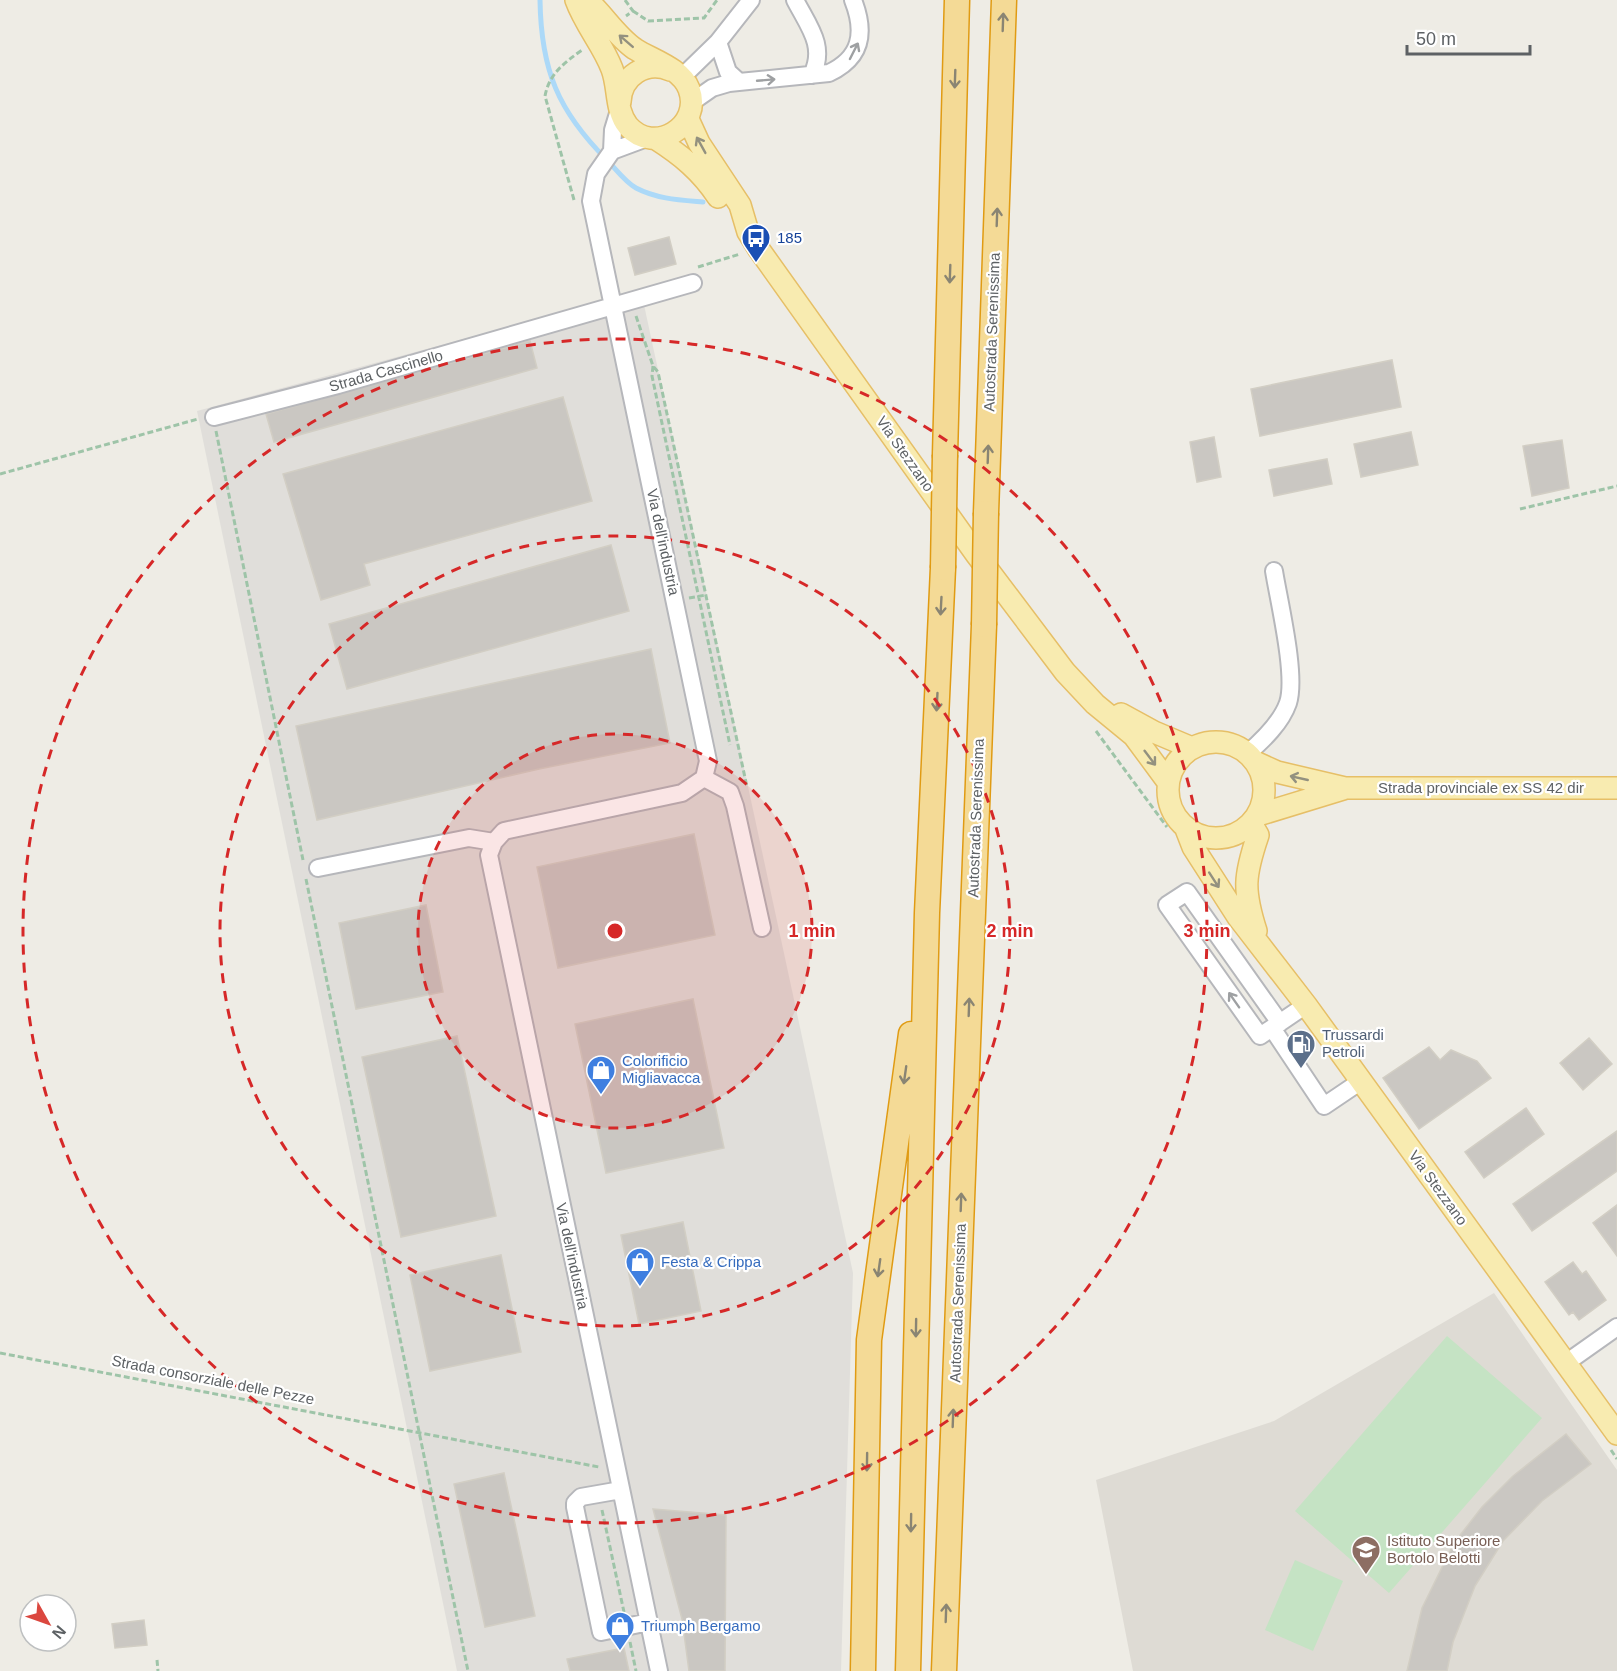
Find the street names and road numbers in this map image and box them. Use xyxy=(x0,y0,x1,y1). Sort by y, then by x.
street label: Autostrada Serenissima xyxy=(980,251,1003,412)
street label: Strada Cascinello xyxy=(327,346,445,395)
street label: Via Stezzano xyxy=(873,413,938,495)
street label: Via dell'industria xyxy=(644,487,683,597)
street label: Autostrada Serenissima xyxy=(964,737,987,898)
street label: Strada provinciale ex SS 42 dir xyxy=(1378,779,1584,796)
street label: Via Stezzano xyxy=(1406,1147,1471,1228)
street label: Via dell'industria xyxy=(553,1201,592,1311)
street label: Autostrada Serenissima xyxy=(946,1222,969,1383)
street label: Strada consorziale delle Pezze xyxy=(110,1352,316,1408)

